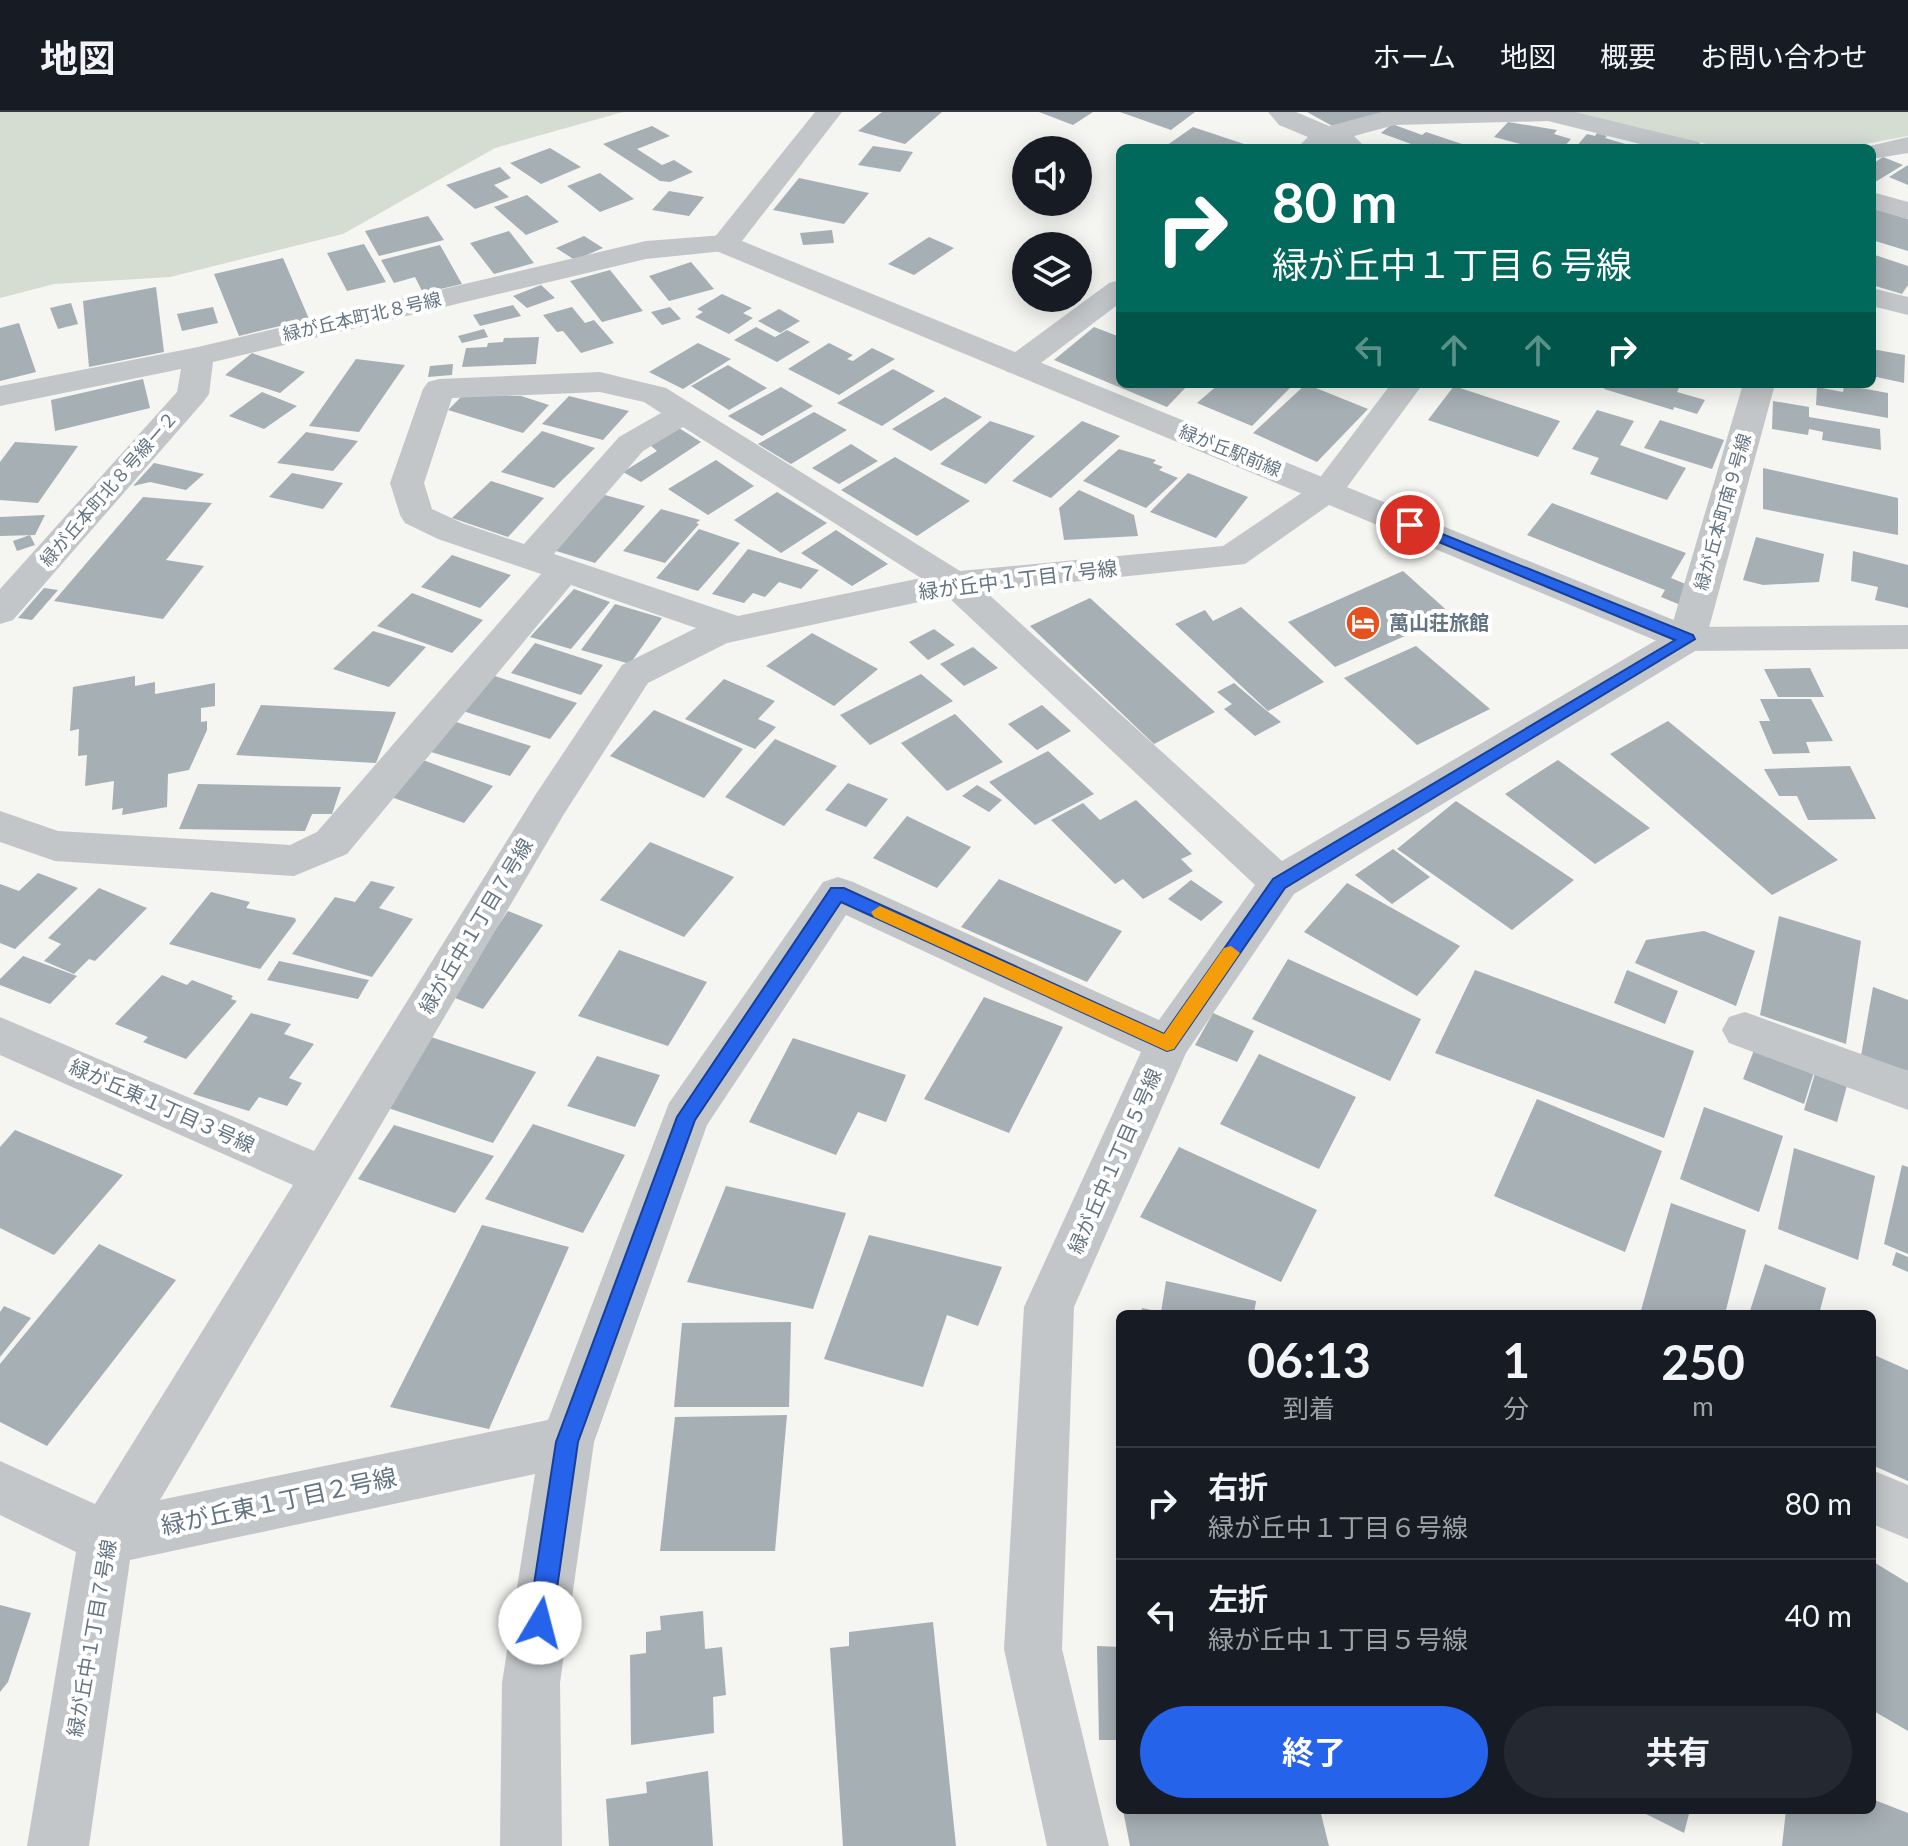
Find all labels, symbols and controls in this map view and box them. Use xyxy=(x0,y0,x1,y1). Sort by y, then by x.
text: 地図 xyxy=(40,34,116,80)
text: ホーム xyxy=(1373,39,1456,73)
text: 地図 xyxy=(1500,39,1556,73)
text: 概要 xyxy=(1600,39,1656,73)
text: お問い合わせ xyxy=(1700,39,1868,73)
map controls xyxy=(1012,136,1092,312)
button: sound xyxy=(1012,136,1092,216)
text: 80 m xyxy=(1272,168,1397,235)
icon: right xyxy=(1140,176,1244,280)
button: layers xyxy=(1012,232,1092,312)
text: 緑が丘中１丁目６号線 xyxy=(1272,242,1632,286)
street label: 緑が丘本町北８号線 xyxy=(280,287,443,345)
icon: left xyxy=(1348,328,1392,372)
icon: ahead xyxy=(1432,328,1476,372)
icon: ahead xyxy=(1516,328,1560,372)
icon: right xyxy=(1600,328,1644,372)
street label: 緑が丘本町北８号線ー２ xyxy=(35,406,181,570)
street label: 緑が丘駅前線 xyxy=(1176,420,1285,481)
street label: 緑が丘本町南９号線 xyxy=(1689,431,1755,593)
pin xyxy=(1376,491,1444,559)
icon: arrive xyxy=(1388,503,1432,547)
street label: 緑が丘中１丁目７号線 xyxy=(917,555,1119,603)
hotel icon: 萬山荘旅館 xyxy=(1344,604,1382,642)
place label: 萬山荘旅館 xyxy=(1389,610,1489,634)
street label: 緑が丘中１丁目７号線 xyxy=(413,834,537,1017)
street label: 緑が丘東１丁目３号線 xyxy=(66,1053,259,1157)
street label: 緑が丘中１丁目５号線 xyxy=(1062,1064,1166,1257)
text: 06:13 xyxy=(1247,1331,1371,1388)
text: 1 xyxy=(1502,1331,1530,1388)
text: 250 xyxy=(1661,1333,1745,1390)
text: m xyxy=(1692,1390,1714,1422)
text: 到着 xyxy=(1283,1392,1335,1424)
text: 分 xyxy=(1503,1392,1529,1424)
street label: 緑が丘東１丁目２号線 xyxy=(158,1461,399,1540)
text: 右折 xyxy=(1208,1468,1268,1504)
icon: right xyxy=(1140,1481,1184,1525)
text: 80 m xyxy=(1785,1485,1852,1521)
text: 緑が丘中１丁目６号線 xyxy=(1208,1511,1468,1543)
street label: 緑が丘中１丁目７号線 xyxy=(62,1537,120,1738)
text: 左折 xyxy=(1208,1580,1268,1616)
position arrow xyxy=(498,1581,582,1665)
icon: left xyxy=(1140,1593,1184,1637)
text: 40 m xyxy=(1785,1597,1852,1633)
text: 緑が丘中１丁目５号線 xyxy=(1208,1623,1468,1655)
button: 終了 xyxy=(1140,1706,1488,1798)
button: 共有 xyxy=(1504,1706,1852,1798)

